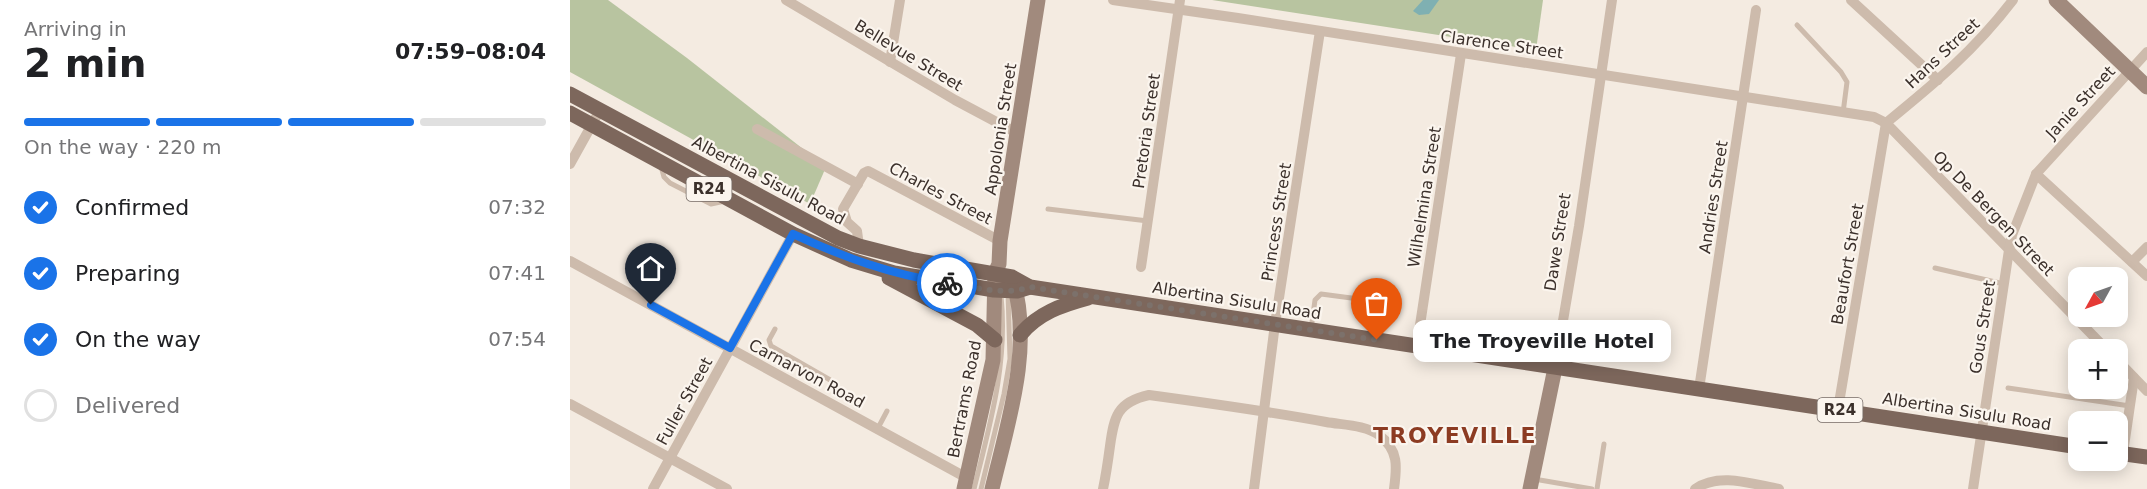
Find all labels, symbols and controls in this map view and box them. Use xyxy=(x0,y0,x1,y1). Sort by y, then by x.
street label: Hans Street xyxy=(1901,14,1983,92)
street label: Bellevue Street xyxy=(851,16,966,95)
text: Arriving in xyxy=(24,17,127,41)
street label: Clarence Street xyxy=(1439,26,1565,63)
text: 07:59–08:04 xyxy=(395,39,546,64)
text: 2 min xyxy=(24,41,146,86)
street label: Appolonia Street xyxy=(981,62,1020,196)
street label: Janie Street xyxy=(2041,62,2119,143)
street label: Pretoria Street xyxy=(1129,72,1164,190)
street label: Wilhelmina Street xyxy=(1404,125,1445,269)
street label: Albertina Sisulu Road xyxy=(689,132,849,229)
text: On the way · 220 m xyxy=(24,135,222,159)
street label: Andries Street xyxy=(1695,139,1732,255)
street label: Op De Bergen Street xyxy=(1929,147,2058,280)
street label: Charles Street xyxy=(886,158,996,229)
street label: Princess Street xyxy=(1258,162,1295,283)
road number: R24 xyxy=(686,177,732,201)
icon: check xyxy=(24,191,57,224)
street label: Dawe Street xyxy=(1540,192,1575,292)
text: Confirmed xyxy=(75,195,189,220)
text: 07:32 xyxy=(488,195,546,219)
street label: Beaufort Street xyxy=(1827,202,1868,326)
pin xyxy=(625,243,676,305)
icon: home xyxy=(634,252,667,285)
courier xyxy=(917,253,977,313)
icon: check xyxy=(24,257,57,290)
text: Preparing xyxy=(75,261,181,286)
text: 07:41 xyxy=(488,261,546,285)
icon: bike xyxy=(931,267,964,300)
north arrow xyxy=(2068,267,2128,327)
map controls xyxy=(2068,267,2128,471)
street label: Albertina Sisulu Road xyxy=(1151,278,1323,323)
pin xyxy=(1351,278,1402,340)
street label: Gous Street xyxy=(1966,279,1999,375)
icon: bag xyxy=(1360,287,1393,320)
callout: The Troyeville Hotel xyxy=(1413,319,1671,361)
icon: check xyxy=(24,323,57,356)
text: On the way xyxy=(75,327,201,352)
text: 07:54 xyxy=(488,327,546,351)
text: The Troyeville Hotel xyxy=(1430,329,1654,353)
street label: Carnarvon Road xyxy=(746,335,868,412)
street label: Bertrams Road xyxy=(944,339,985,459)
button: + xyxy=(2068,339,2128,399)
street label: Fuller Street xyxy=(652,354,716,448)
street label: Albertina Sisulu Road xyxy=(1881,389,2053,434)
text: Delivered xyxy=(75,393,180,418)
road number: R24 xyxy=(1818,398,1862,422)
button: − xyxy=(2068,411,2128,471)
district label: TROYEVILLE xyxy=(1373,423,1537,448)

